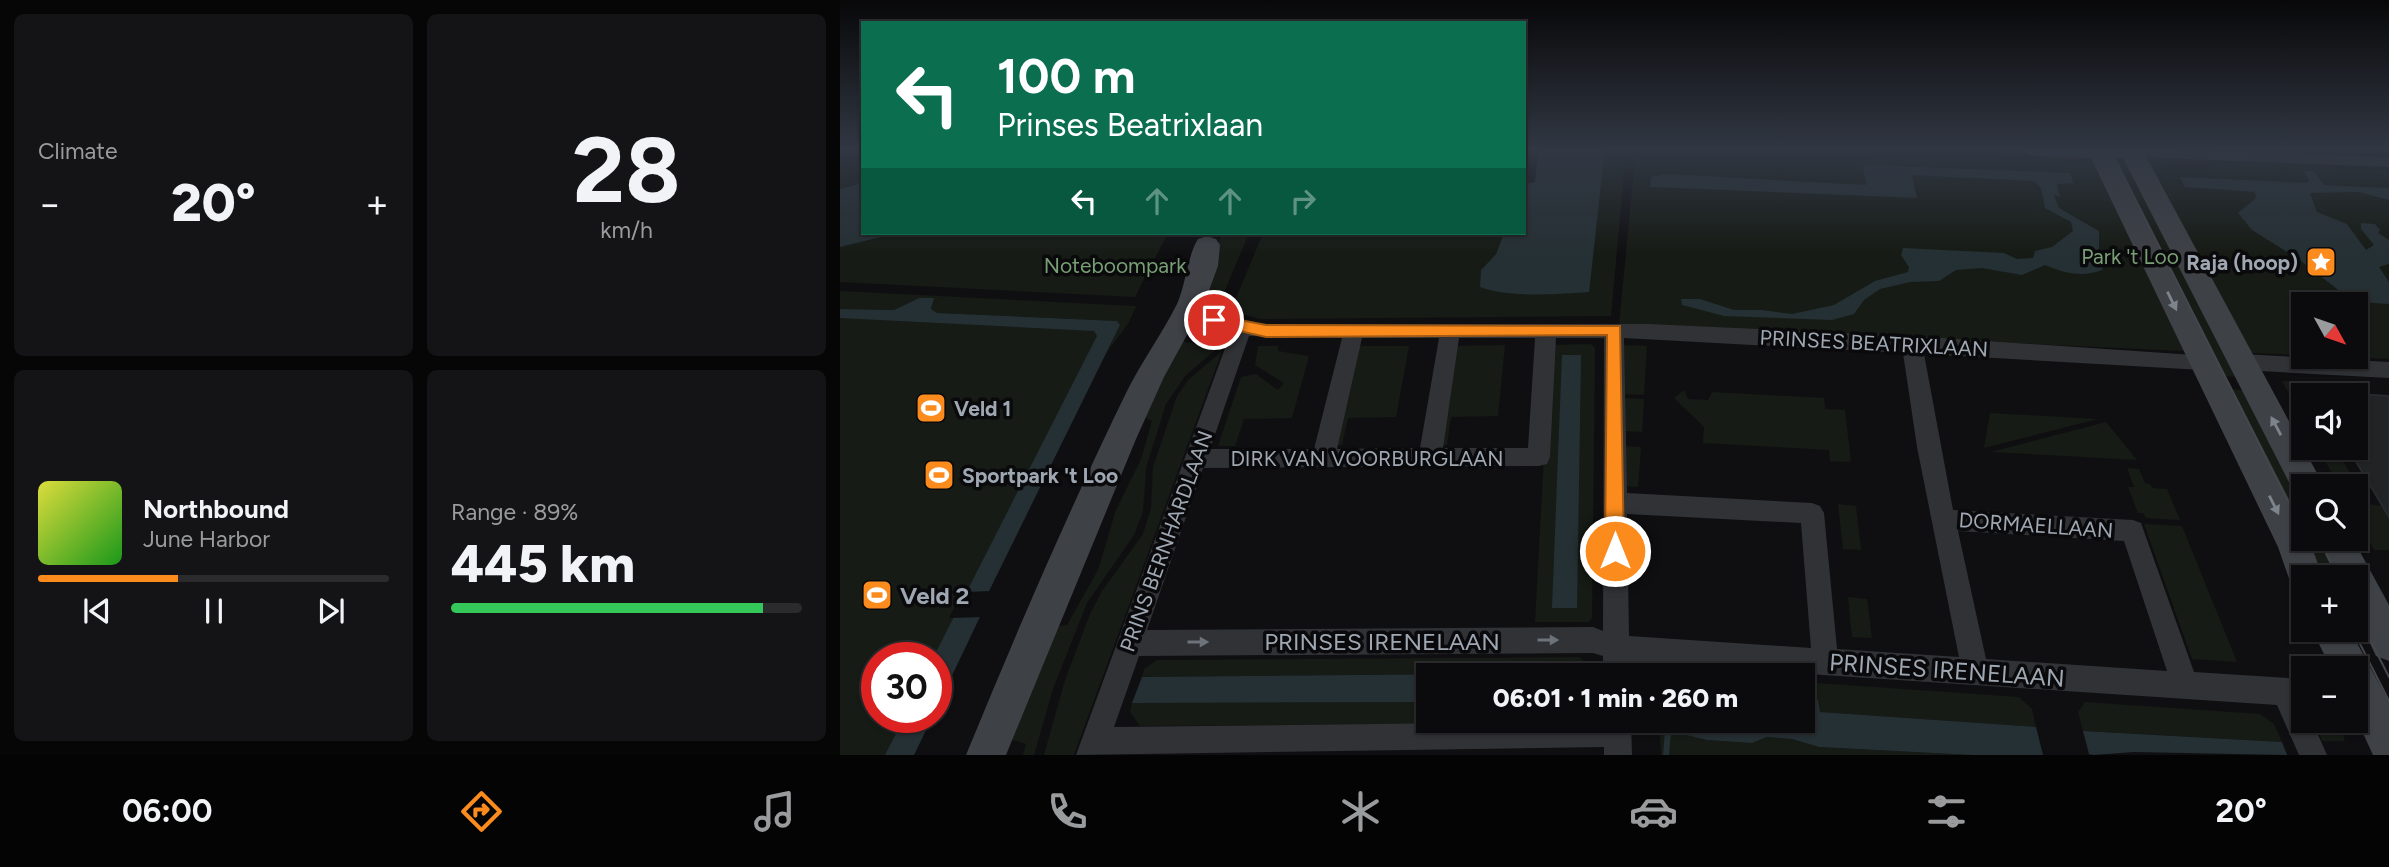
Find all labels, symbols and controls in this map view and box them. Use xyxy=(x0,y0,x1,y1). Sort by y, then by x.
text: 100 m xyxy=(997,46,1136,105)
icon: left xyxy=(882,49,973,140)
text: Prinses Beatrixlaan xyxy=(997,106,1263,144)
text: 28 xyxy=(572,116,681,225)
text: Climate xyxy=(38,137,117,165)
text: 20° xyxy=(171,172,256,234)
text: − xyxy=(38,181,62,227)
text: + xyxy=(365,181,389,227)
icon: left xyxy=(1065,182,1103,220)
icon: ahead xyxy=(1138,182,1176,220)
icon: ahead xyxy=(1211,182,1249,220)
icon: right xyxy=(1284,182,1322,220)
text: km/h xyxy=(600,216,653,244)
park label: Park 't Loo xyxy=(2081,244,2179,269)
place icon: Raja (hoop) xyxy=(2304,245,2338,279)
place label: Raja (hoop) xyxy=(2186,250,2298,275)
park label: Noteboompark xyxy=(1044,253,1187,278)
pin xyxy=(1184,290,1244,350)
one-way arrow xyxy=(2167,291,2178,311)
north arrow xyxy=(2291,292,2368,369)
map controls xyxy=(2291,292,2368,733)
icon: arrive xyxy=(1195,301,1233,339)
street label: PRINSES BEATRIXLAAN xyxy=(1759,325,1989,361)
button: sound xyxy=(2291,383,2368,460)
sports icon: Veld 1 xyxy=(914,391,948,425)
place label: Veld 1 xyxy=(954,396,1011,421)
one-way arrow xyxy=(2270,416,2282,436)
street label: PRINS BERNHARDLAAN xyxy=(1114,427,1218,655)
street label: DIRK VAN VOORBURGLAAN xyxy=(1230,446,1504,471)
sports icon: Sportpark 't Loo xyxy=(922,458,956,492)
place label: Sportpark 't Loo xyxy=(962,463,1118,488)
button: search xyxy=(2291,474,2368,551)
text: Northbound xyxy=(143,493,289,525)
one-way arrow xyxy=(2268,495,2279,515)
text: Range · 89% xyxy=(451,498,578,526)
street label: DORMAELLAAN xyxy=(1958,507,2114,543)
position arrow xyxy=(1578,514,1652,588)
text: June Harbor xyxy=(143,525,270,553)
text: 445 km xyxy=(451,533,635,595)
button: + xyxy=(2291,565,2368,642)
sports icon: Veld 2 xyxy=(860,578,894,612)
place label: Veld 2 xyxy=(900,581,969,610)
icon: previous xyxy=(78,592,116,630)
icon: pause xyxy=(195,592,233,630)
icon: next xyxy=(312,592,350,630)
street label: PRINSES IRENELAAN xyxy=(1264,627,1500,656)
one-way arrow xyxy=(1537,634,1559,646)
one-way arrow xyxy=(1187,636,1209,648)
speed limit sign: 30 xyxy=(861,642,952,733)
street label: PRINSES IRENELAAN xyxy=(1828,647,2066,693)
button: − xyxy=(2291,656,2368,733)
text: 06:01 · 1 min · 260 m xyxy=(1493,682,1738,714)
icon: directions xyxy=(457,787,506,836)
icon: music xyxy=(750,787,799,836)
icon: phone xyxy=(1043,787,1092,836)
icon: climate xyxy=(1336,787,1385,836)
icon: car xyxy=(1629,787,1678,836)
icon: filters xyxy=(1922,787,1971,836)
text: 06:00 xyxy=(122,792,212,830)
text: 20° xyxy=(2215,792,2267,830)

